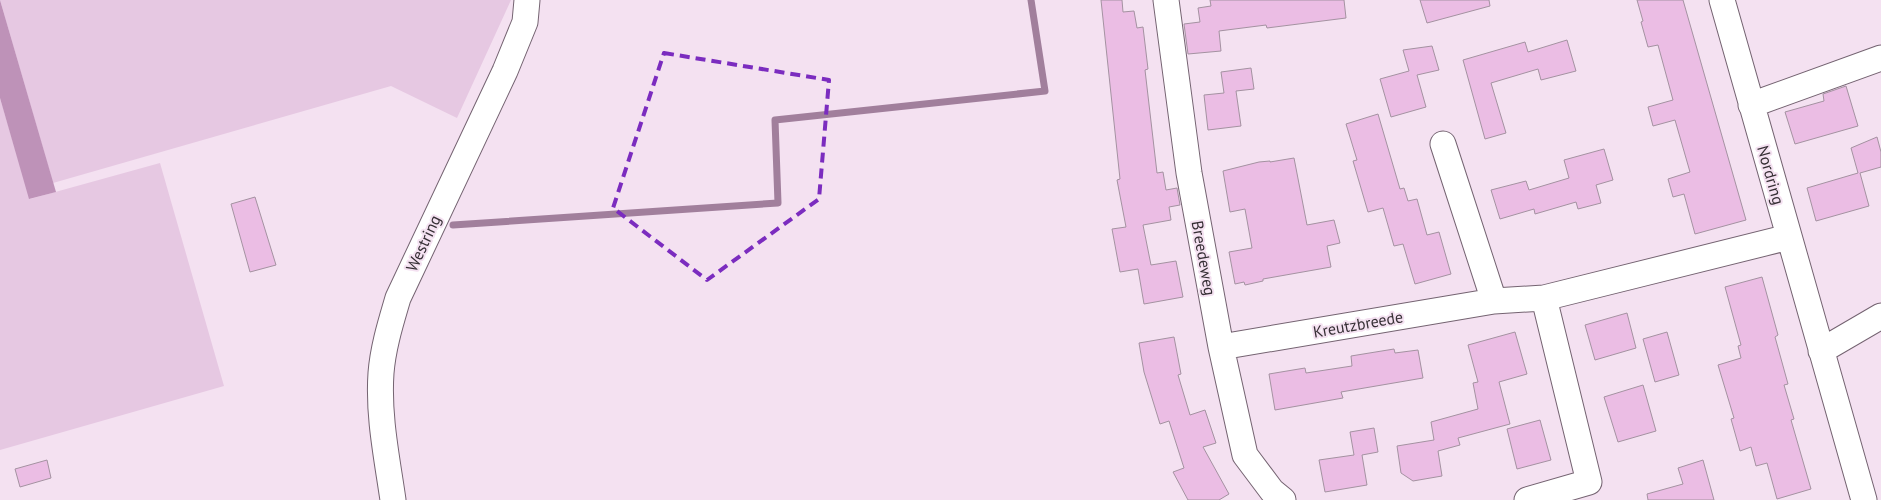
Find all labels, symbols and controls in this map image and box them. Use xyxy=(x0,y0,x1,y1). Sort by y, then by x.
street label: Nordring xyxy=(1753,143,1789,207)
street label: Westring xyxy=(401,212,445,274)
street label: Breedeweg xyxy=(1188,219,1220,297)
street label: Kreutzbreede xyxy=(1311,306,1405,342)

